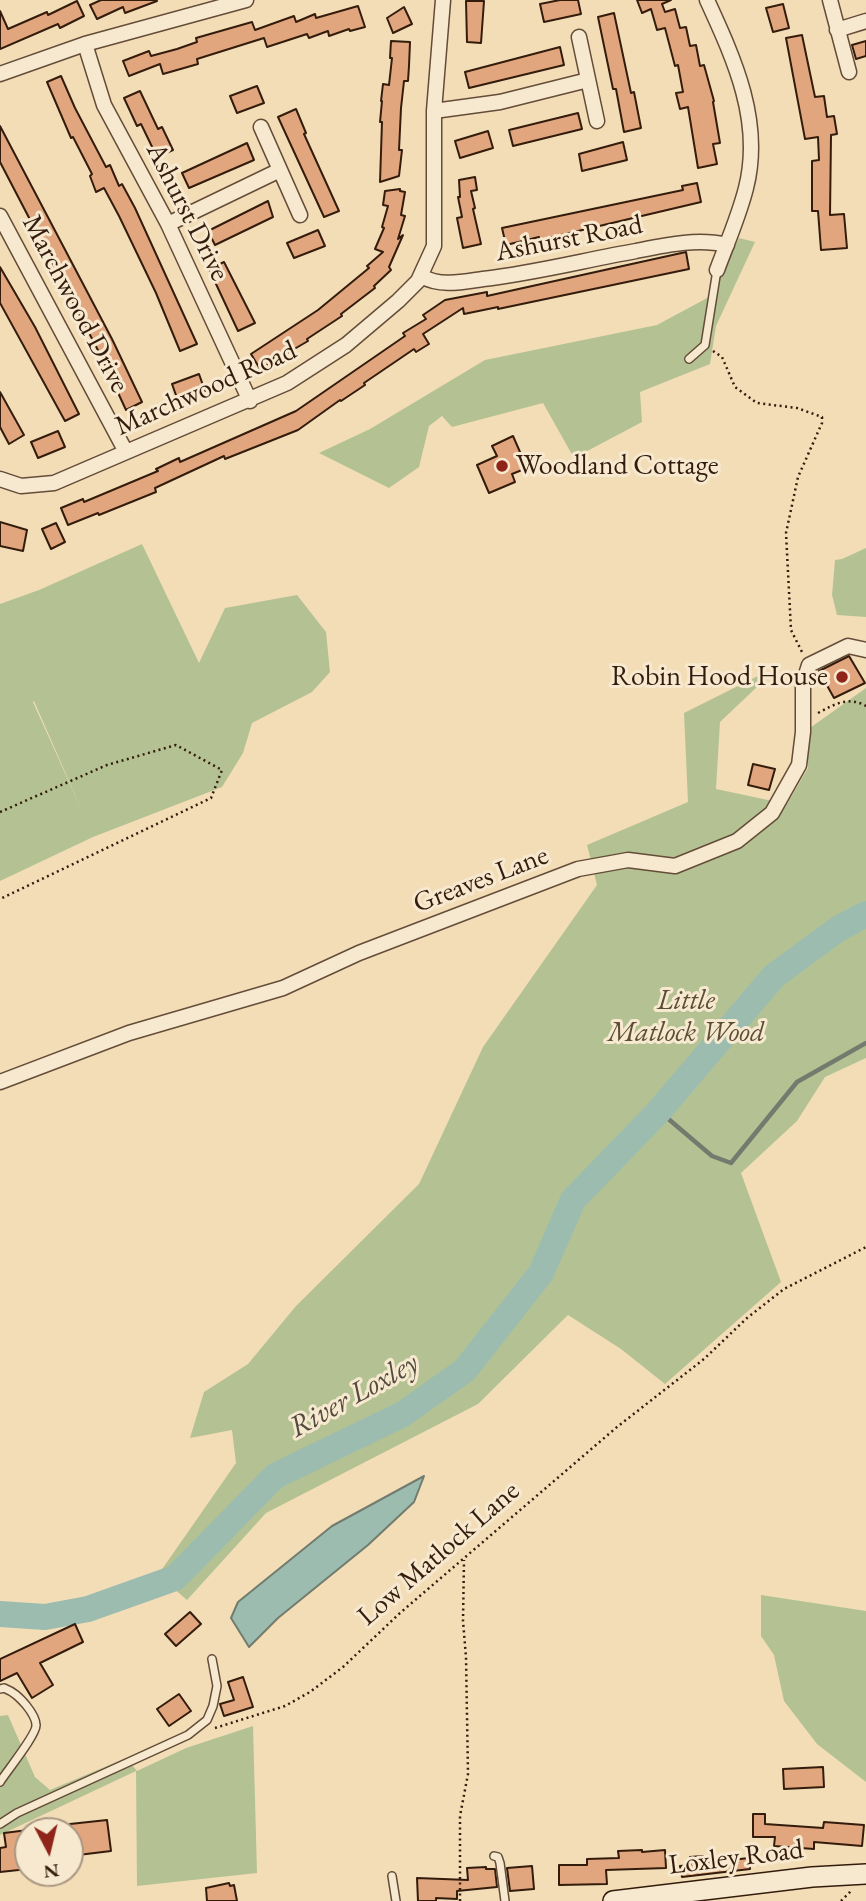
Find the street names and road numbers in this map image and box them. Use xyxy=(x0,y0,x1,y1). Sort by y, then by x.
street label: Ashurst Drive xyxy=(138,137,236,287)
street label: Ashurst Road xyxy=(493,208,645,270)
street label: Marchwood Drive xyxy=(14,210,136,398)
street label: Marchwood Road xyxy=(110,334,302,444)
street label: Greaves Lane xyxy=(409,839,553,921)
street label: Low Matlock Lane xyxy=(351,1475,527,1633)
street label: Loxley Road xyxy=(667,1833,805,1883)

